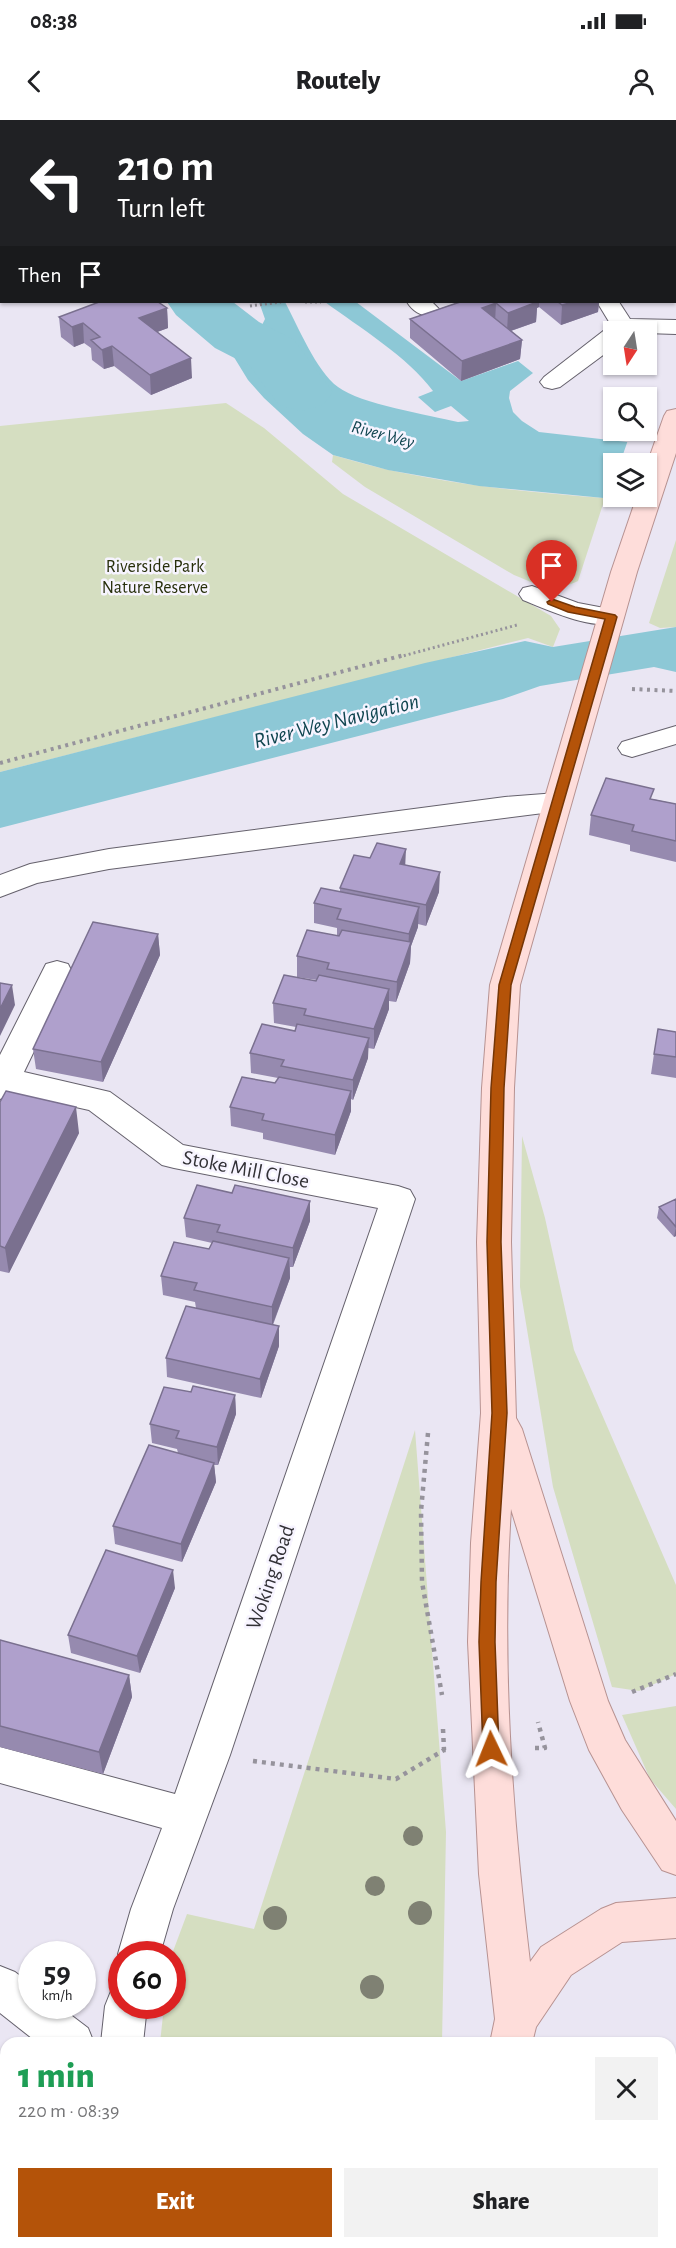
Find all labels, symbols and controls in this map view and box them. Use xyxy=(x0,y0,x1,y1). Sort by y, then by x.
text: 08:38 xyxy=(30,10,78,32)
icon: back xyxy=(18,65,51,98)
icon: person xyxy=(625,65,658,98)
text: Routely xyxy=(296,67,380,94)
icon: left xyxy=(18,144,96,222)
text: 210 m xyxy=(117,146,214,188)
text: Turn left xyxy=(117,195,205,222)
icon: arrive xyxy=(74,258,107,291)
text: Then xyxy=(18,264,62,286)
north arrow xyxy=(603,321,657,375)
map controls xyxy=(603,321,657,507)
button: search xyxy=(603,387,657,441)
water label: River Wey xyxy=(349,418,417,452)
button: layers xyxy=(603,453,657,507)
pin xyxy=(526,540,577,602)
icon: arrive xyxy=(535,549,568,582)
park label: Riverside Park Nature Reserve xyxy=(102,558,208,597)
water label: River Wey Navigation xyxy=(251,690,421,752)
street label: Stoke Mill Close xyxy=(181,1147,311,1192)
street label: Woking Road xyxy=(243,1522,298,1632)
position arrow xyxy=(459,1717,523,1781)
speed limit sign: 60 xyxy=(108,1941,186,2019)
text: 59 xyxy=(43,1958,71,1988)
text: km/h xyxy=(42,1988,72,2003)
button: close xyxy=(595,2057,658,2120)
text: 1 min xyxy=(18,2058,95,2094)
text: 220 m · 08:39 xyxy=(18,2101,120,2121)
button: Exit xyxy=(18,2168,332,2237)
button: Share xyxy=(344,2168,658,2237)

